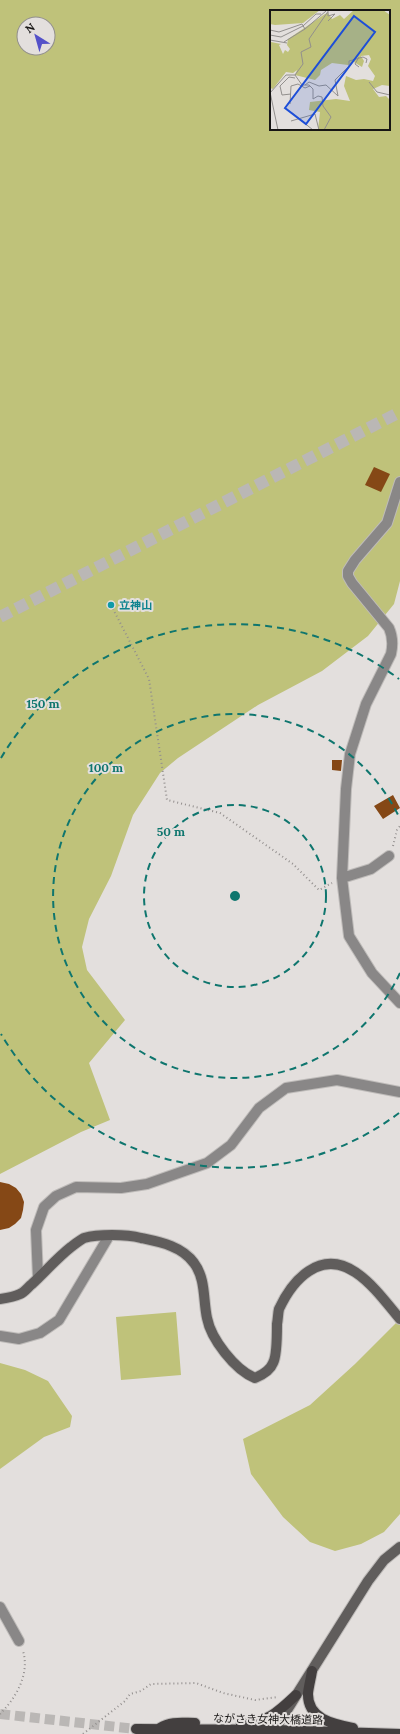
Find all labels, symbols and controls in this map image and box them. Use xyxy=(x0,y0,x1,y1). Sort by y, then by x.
inset map xyxy=(270,10,390,130)
north arrow xyxy=(16,16,56,56)
text: N xyxy=(22,20,38,36)
place label: 立神山 xyxy=(119,598,152,612)
marker: 立神山 xyxy=(106,600,116,610)
text: 150 m xyxy=(26,696,60,711)
text: 100 m xyxy=(89,760,123,775)
text: 50 m xyxy=(157,824,185,839)
centre of rings xyxy=(228,889,242,903)
street label: ながさき女神大橋道路 xyxy=(213,1711,323,1727)

